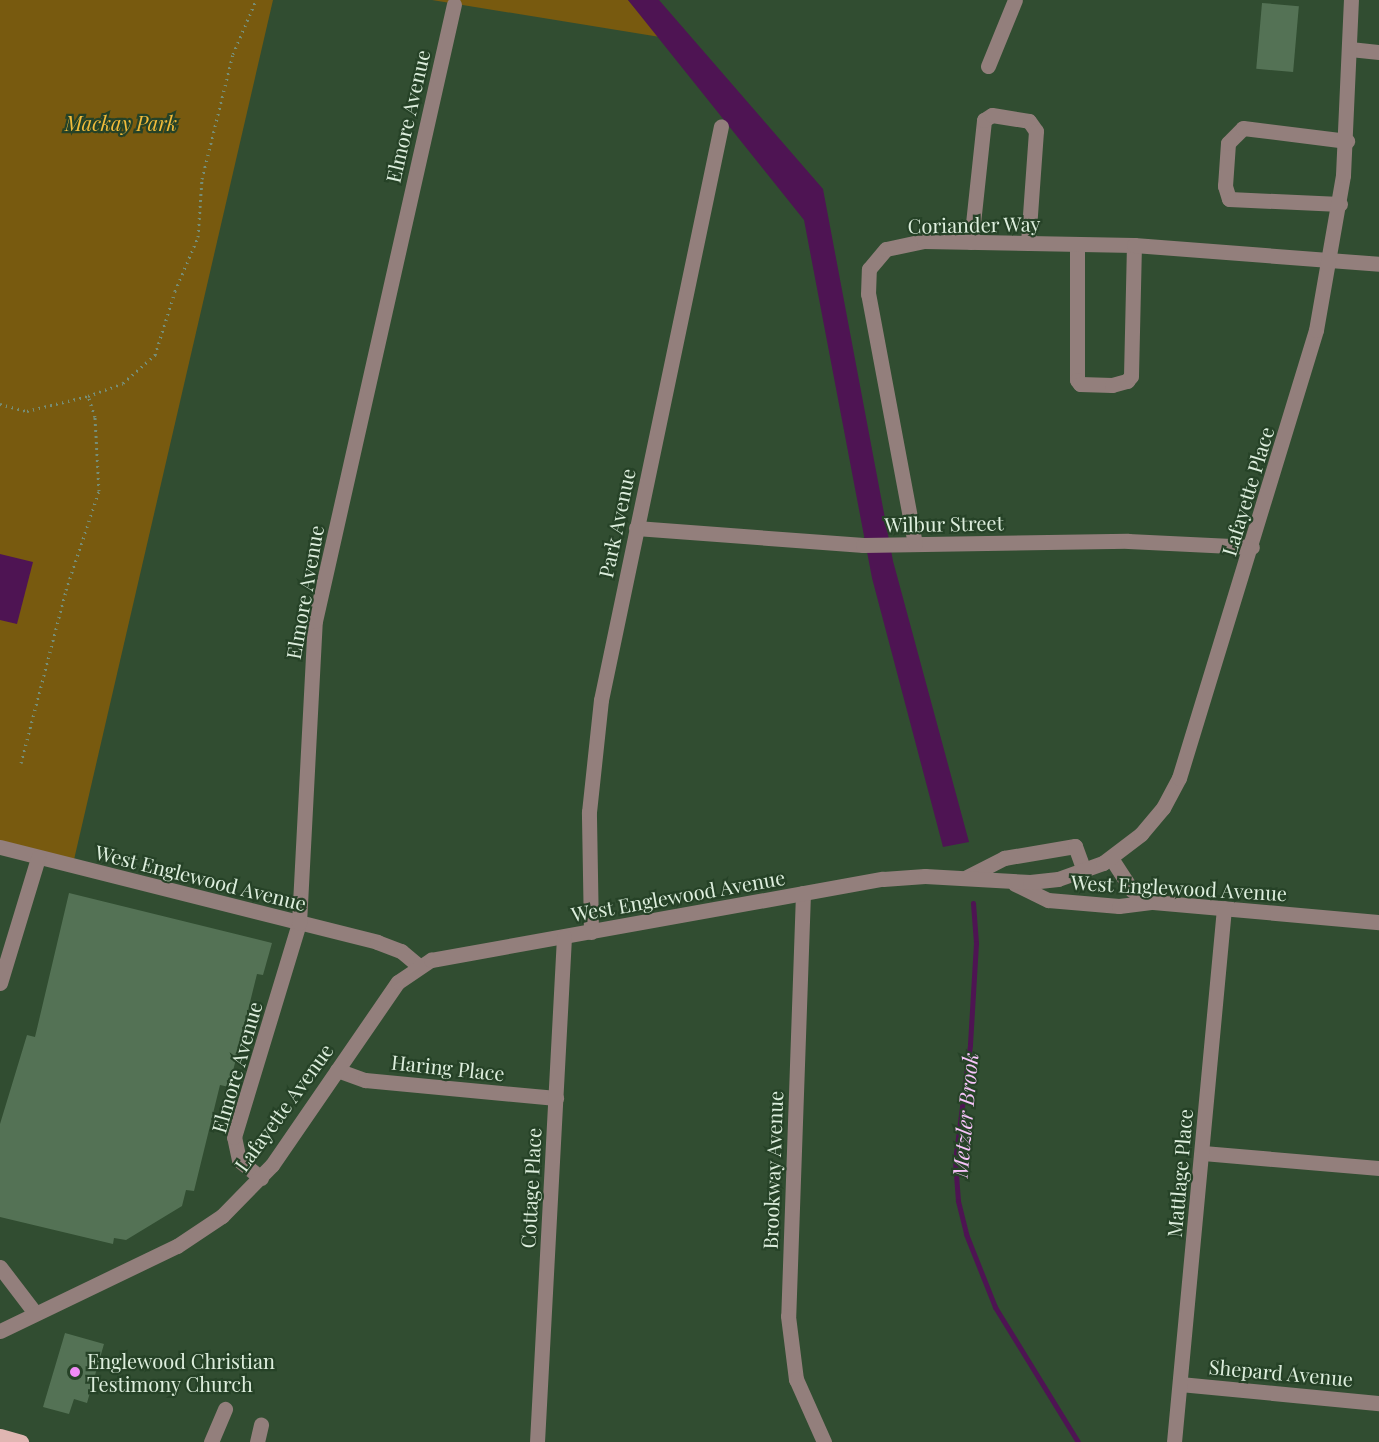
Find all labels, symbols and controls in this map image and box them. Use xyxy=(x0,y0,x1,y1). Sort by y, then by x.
street label: Elmore Avenue xyxy=(380,47,434,185)
park label: Mackay Park xyxy=(65,110,177,134)
street label: Coriander Way xyxy=(907,211,1041,237)
street label: Lafayette Place xyxy=(1216,424,1278,558)
street label: Park Avenue xyxy=(593,466,639,580)
street label: Wilbur Street xyxy=(884,510,1004,536)
street label: Elmore Avenue xyxy=(280,523,328,661)
street label: West Englewood Avenue xyxy=(93,839,309,915)
street label: West Englewood Avenue xyxy=(569,864,787,926)
street label: West Englewood Avenue xyxy=(1070,869,1288,905)
street label: Elmore Avenue xyxy=(206,998,266,1136)
street label: Lafayette Avenue xyxy=(228,1038,338,1176)
street label: Haring Place xyxy=(390,1049,506,1085)
water label: Metzler Brook xyxy=(946,1051,982,1179)
street label: Brookway Avenue xyxy=(757,1090,787,1250)
street label: Mattlage Place xyxy=(1161,1108,1197,1238)
street label: Cottage Place xyxy=(515,1127,545,1249)
place label: Englewood Christian Testimony Church xyxy=(87,1348,275,1395)
street label: Shepard Avenue xyxy=(1208,1354,1354,1390)
marker: Englewood Christian Testimony Church xyxy=(68,1365,82,1379)

